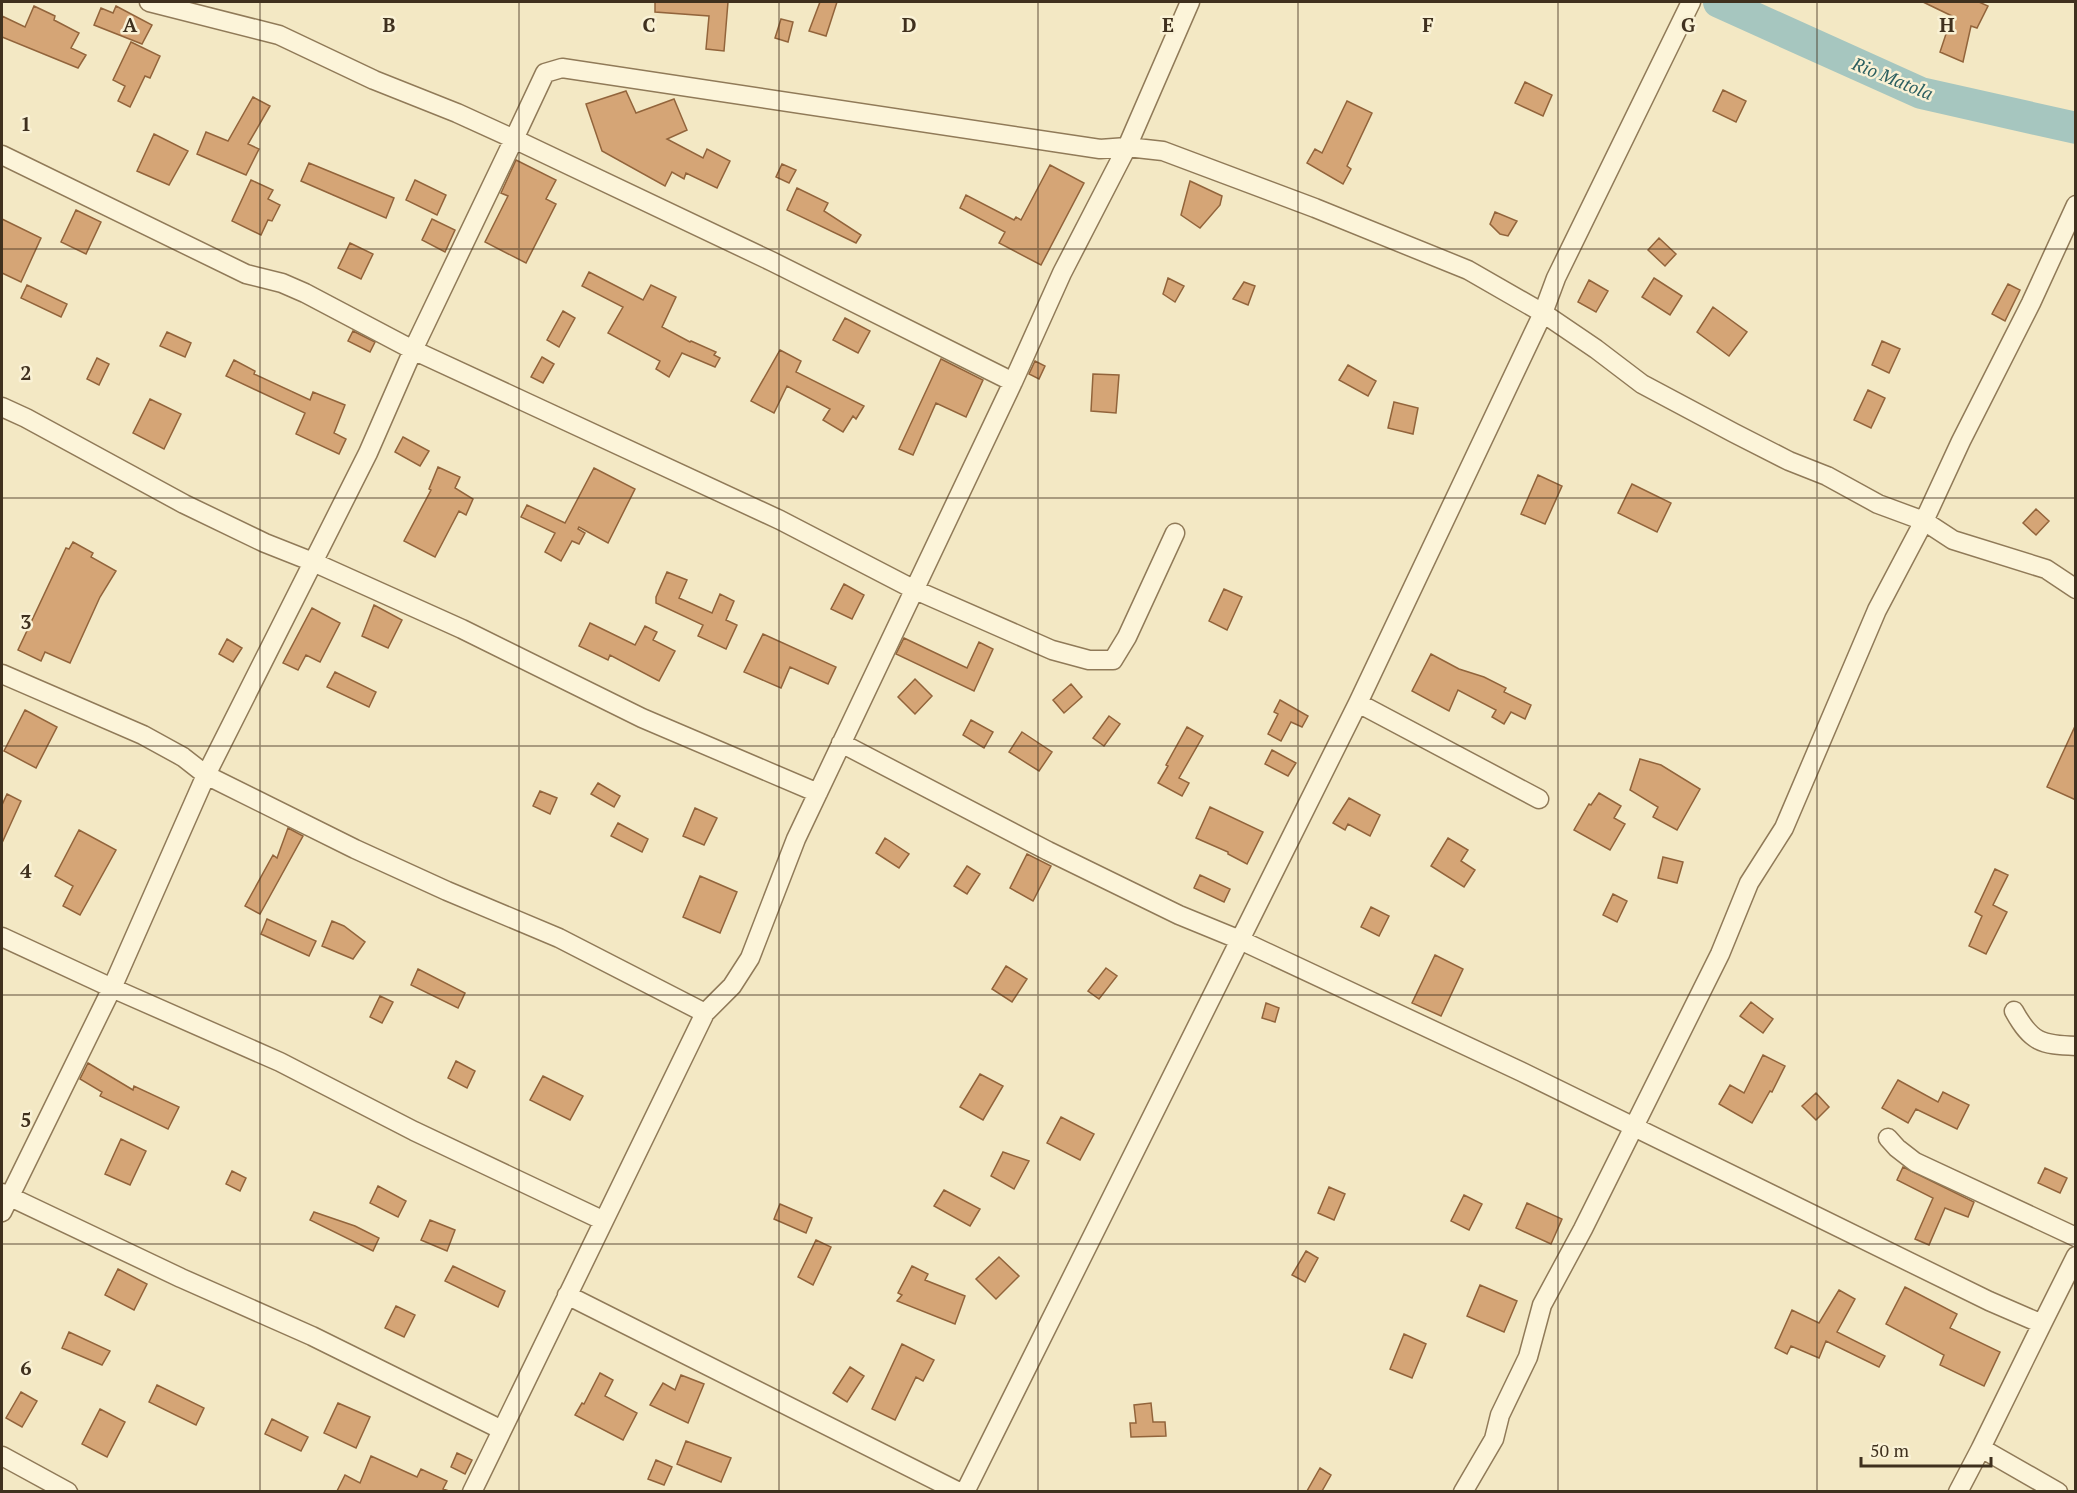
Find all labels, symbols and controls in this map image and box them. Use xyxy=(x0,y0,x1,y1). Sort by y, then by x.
text: A xyxy=(123,11,138,38)
text: B xyxy=(383,11,396,38)
text: C xyxy=(642,11,656,38)
text: D xyxy=(902,11,916,38)
text: E xyxy=(1162,11,1174,38)
text: F xyxy=(1422,11,1434,38)
text: G xyxy=(1681,11,1695,38)
text: H xyxy=(1939,11,1955,38)
water label: Rio Matola xyxy=(1848,51,1937,105)
text: 1 xyxy=(20,110,32,137)
text: 2 xyxy=(20,359,32,386)
text: 3 xyxy=(20,608,32,635)
text: 4 xyxy=(20,857,32,884)
text: 5 xyxy=(20,1106,32,1133)
text: 6 xyxy=(20,1354,32,1381)
scale bar xyxy=(1861,1430,1992,1468)
text: 50 m xyxy=(1870,1438,1910,1462)

